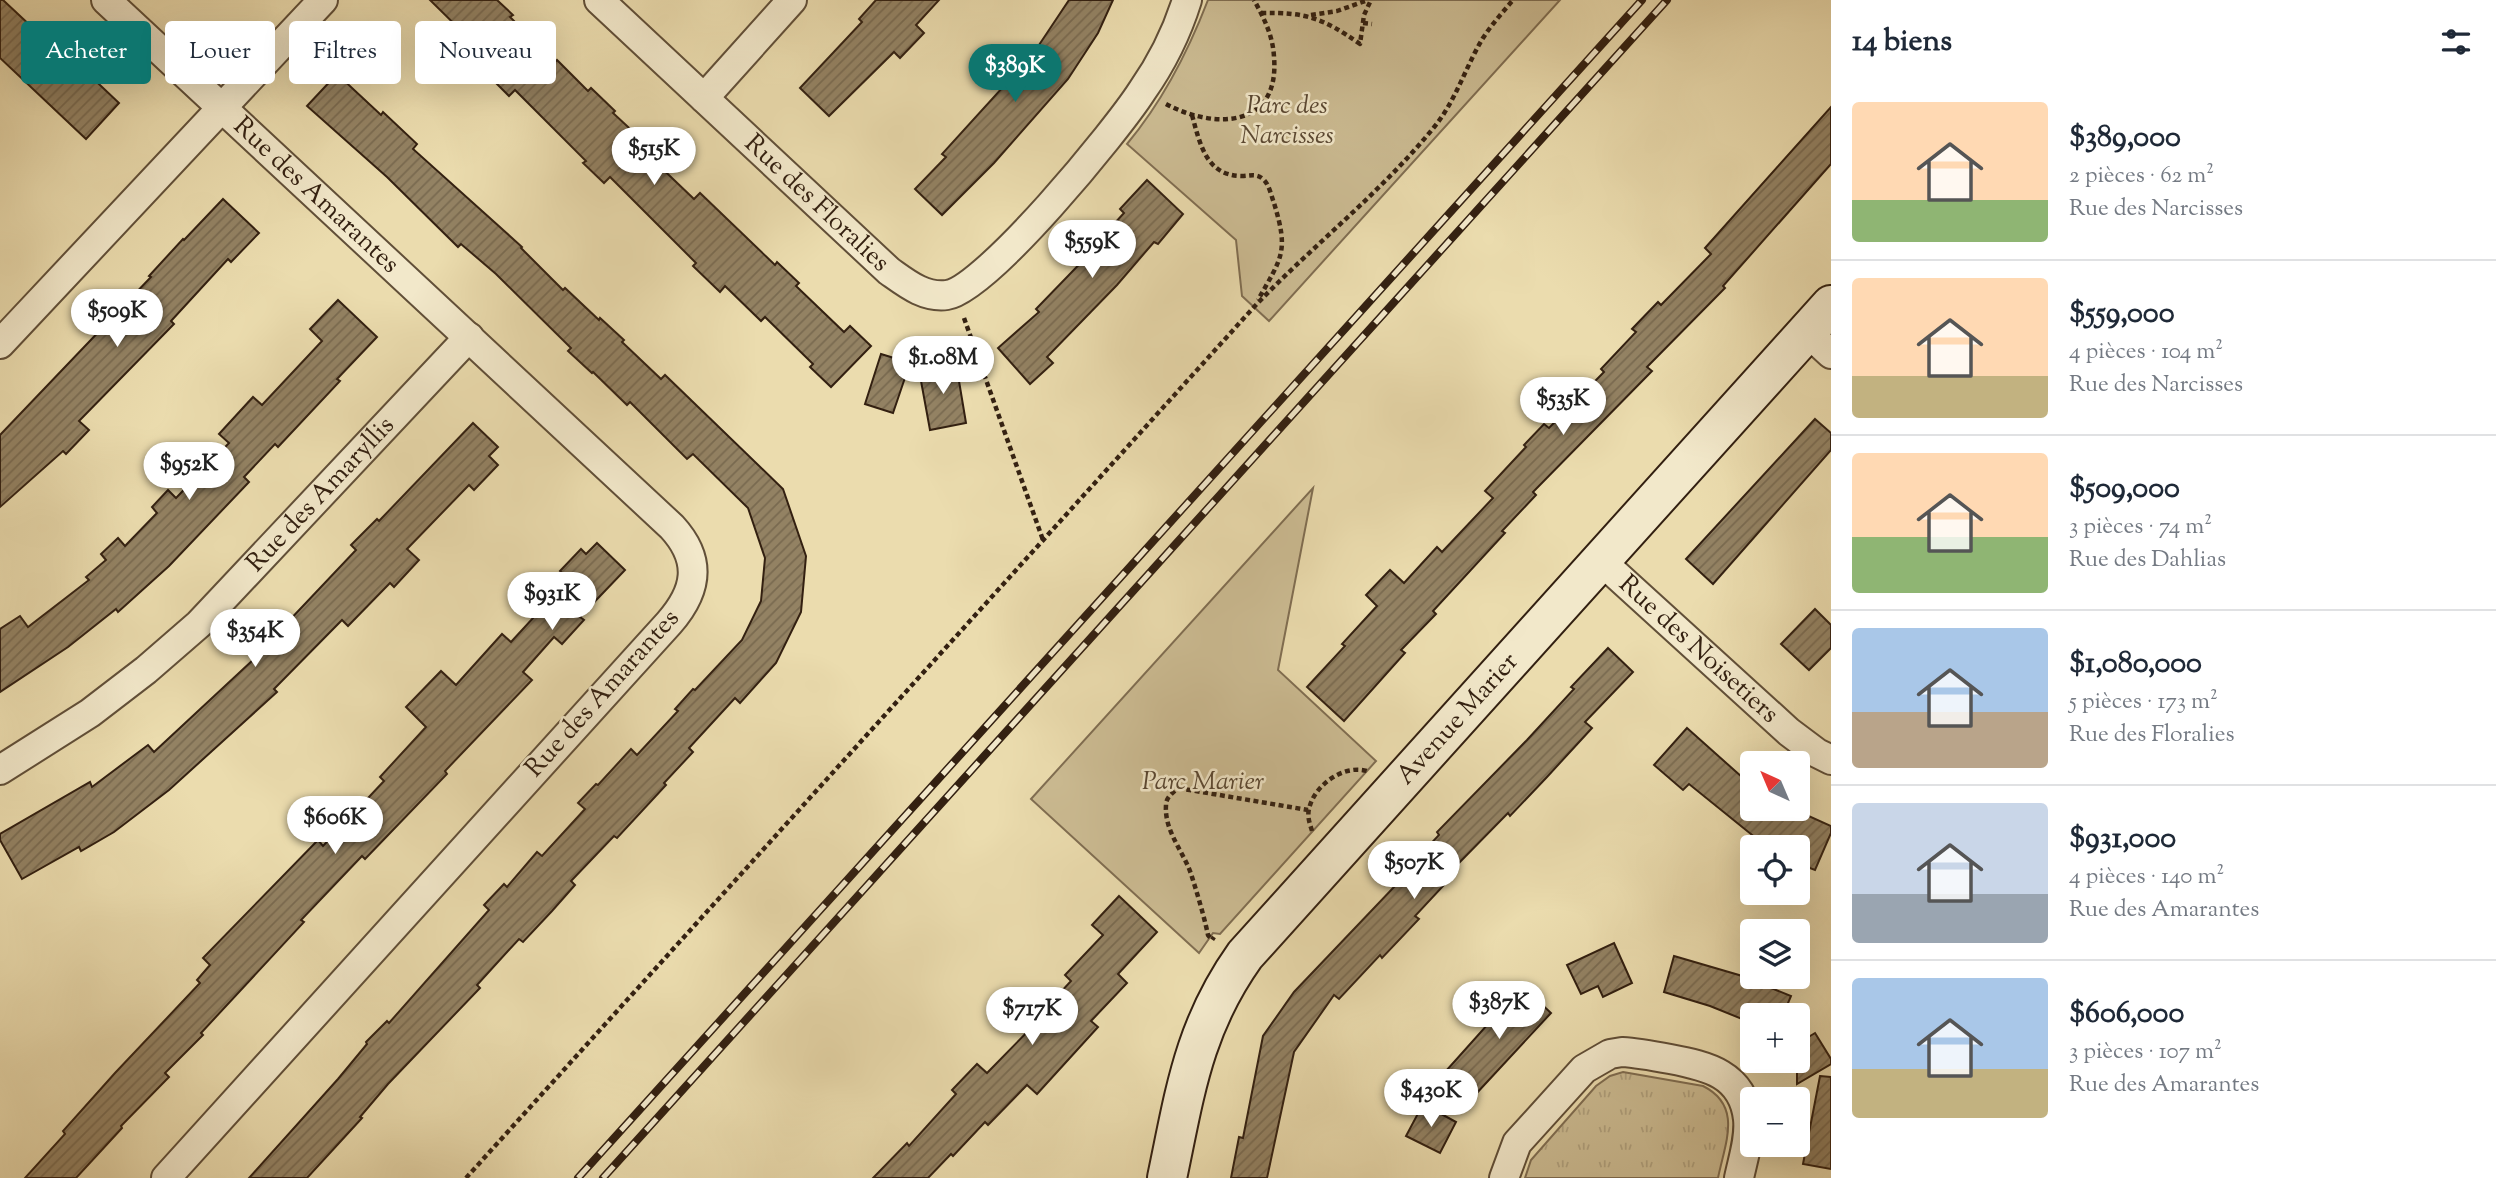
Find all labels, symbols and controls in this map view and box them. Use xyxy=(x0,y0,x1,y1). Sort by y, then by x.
chip: Acheter xyxy=(21,21,151,84)
chip: Louer xyxy=(165,21,275,84)
chip: Filtres xyxy=(289,21,401,84)
chip: Nouveau xyxy=(415,21,556,84)
text: 14 biens xyxy=(1852,21,1952,64)
icon: filters xyxy=(2437,23,2475,61)
pin: $389K xyxy=(966,44,1064,104)
text: $389K xyxy=(985,50,1045,83)
park label: Parc des Narcisses xyxy=(1240,88,1334,155)
street label: Rue des Amarantes xyxy=(225,109,407,282)
text: $389,000 xyxy=(2069,117,2181,160)
street label: Rue des Floralies xyxy=(736,126,898,281)
pin: $515K xyxy=(605,128,703,187)
icon: home xyxy=(1908,130,1992,214)
text: $515K xyxy=(628,133,680,166)
text: 2 pièces · 62 m² xyxy=(2069,160,2214,193)
text: Rue des Narcisses xyxy=(2069,193,2243,226)
pin: $559K xyxy=(1043,220,1141,280)
text: $559K xyxy=(1064,226,1120,259)
pin: $509K xyxy=(68,290,166,349)
text: $559,000 xyxy=(2069,293,2175,336)
text: $509K xyxy=(87,295,147,328)
icon: home xyxy=(1908,306,1992,390)
pin: $1.08M xyxy=(886,336,1000,396)
text: 4 pièces · 104 m² xyxy=(2069,336,2223,369)
text: $1.08M xyxy=(908,342,978,375)
text: Rue des Narcisses xyxy=(2069,369,2243,402)
pin: $535K xyxy=(1514,378,1612,437)
text: $535K xyxy=(1536,383,1590,416)
street label: Rue des Amaryllis xyxy=(238,408,403,581)
pin: $952K xyxy=(140,442,238,502)
text: $952K xyxy=(160,448,218,481)
text: $509,000 xyxy=(2069,468,2180,511)
icon: home xyxy=(1908,481,1992,565)
text: 3 pièces · 74 m² xyxy=(2069,511,2212,544)
text: Rue des Dahlias xyxy=(2069,544,2226,577)
street label: Rue des Noisetiers xyxy=(1610,567,1787,732)
pin: $931K xyxy=(503,572,601,632)
text: $931K xyxy=(523,578,581,611)
street label: Rue des Amarantes xyxy=(517,602,689,786)
pin: $354K xyxy=(206,610,304,669)
text: $354K xyxy=(226,615,284,648)
text: $1,080,000 xyxy=(2069,643,2202,686)
street label: Avenue Marier xyxy=(1388,645,1527,793)
icon: home xyxy=(1908,656,1992,740)
text: 5 pièces · 173 m² xyxy=(2069,686,2218,719)
text: Rue des Floralies xyxy=(2069,719,2234,752)
north arrow xyxy=(1740,751,1810,821)
map controls xyxy=(1740,751,1810,1157)
park label: Parc Marier xyxy=(1142,764,1264,801)
pin: $606K xyxy=(286,796,384,856)
text: $606K xyxy=(303,802,367,835)
text: $931,000 xyxy=(2069,818,2176,861)
icon: home xyxy=(1908,831,1992,915)
button: locate xyxy=(1740,835,1810,905)
pin: $507K xyxy=(1365,842,1463,901)
text: $507K xyxy=(1384,847,1444,880)
text: 4 pièces · 140 m² xyxy=(2069,861,2224,894)
text: Rue des Amarantes xyxy=(2069,894,2259,927)
button: layers xyxy=(1740,919,1810,989)
pin: $387K xyxy=(1450,982,1548,1041)
text: $387K xyxy=(1468,987,1530,1020)
pin: $717K xyxy=(983,988,1081,1047)
text: $717K xyxy=(1002,993,1062,1026)
text: $606,000 xyxy=(2069,993,2184,1036)
button: + xyxy=(1740,1003,1810,1073)
icon: home xyxy=(1908,1006,1992,1090)
text: 3 pièces · 107 m² xyxy=(2069,1036,2222,1069)
text: Rue des Amarantes xyxy=(2069,1069,2259,1102)
pin: $430K xyxy=(1382,1070,1480,1129)
text: $430K xyxy=(1400,1075,1462,1108)
button: − xyxy=(1740,1087,1810,1157)

